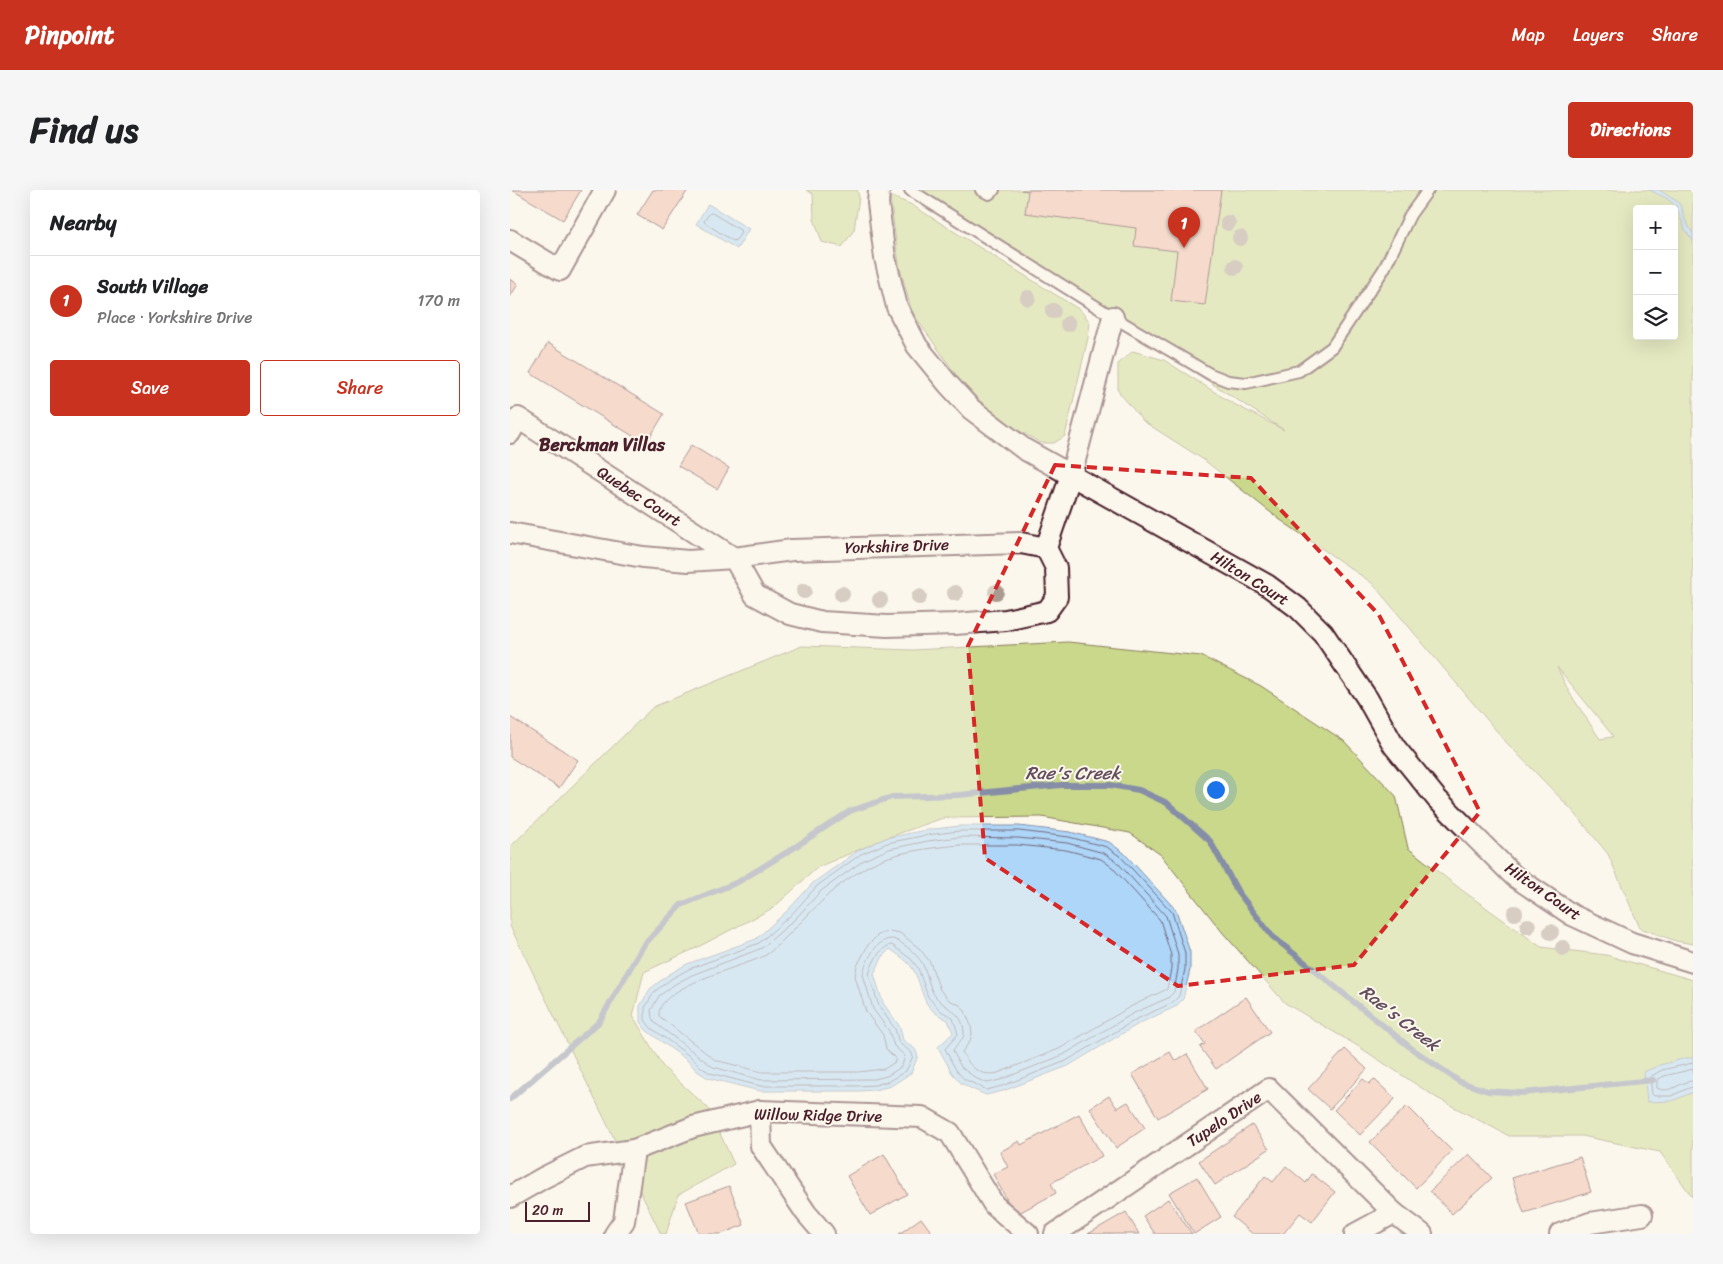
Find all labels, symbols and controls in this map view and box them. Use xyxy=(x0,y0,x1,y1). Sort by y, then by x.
text: Pinpoint xyxy=(25,14,114,56)
text: Map xyxy=(1512,19,1545,51)
text: Layers xyxy=(1573,19,1624,51)
text: Share xyxy=(1652,19,1698,51)
text: Find us xyxy=(30,99,138,161)
button: Directions xyxy=(1568,102,1693,158)
text: Nearby xyxy=(50,204,116,242)
map controls xyxy=(1633,205,1678,340)
button: + xyxy=(1633,205,1678,250)
pin: 1 xyxy=(1168,207,1200,248)
button: − xyxy=(1633,250,1678,295)
text: South Village xyxy=(97,270,208,303)
text: 1 xyxy=(63,286,69,315)
text: 170 m xyxy=(417,286,460,315)
button: layers xyxy=(1633,295,1678,340)
text: Place · Yorkshire Drive xyxy=(97,303,252,332)
button: Save xyxy=(50,360,250,416)
button: Share xyxy=(260,360,460,416)
district label: Berckman Villas xyxy=(539,429,666,461)
street label: Quebec Court xyxy=(591,458,687,534)
street label: Yorkshire Drive xyxy=(844,530,950,562)
street label: Hilton Court xyxy=(1205,542,1295,614)
water label: Rae's Creek xyxy=(1025,757,1122,789)
your location xyxy=(1203,777,1229,803)
street label: Hilton Court xyxy=(1499,854,1587,928)
water label: Rae's Creek xyxy=(1353,976,1448,1061)
street label: Tupelo Drive xyxy=(1180,1083,1268,1155)
street label: Willow Ridge Drive xyxy=(754,1099,882,1131)
text: 20 m xyxy=(532,1198,563,1223)
scale bar xyxy=(525,1199,590,1222)

